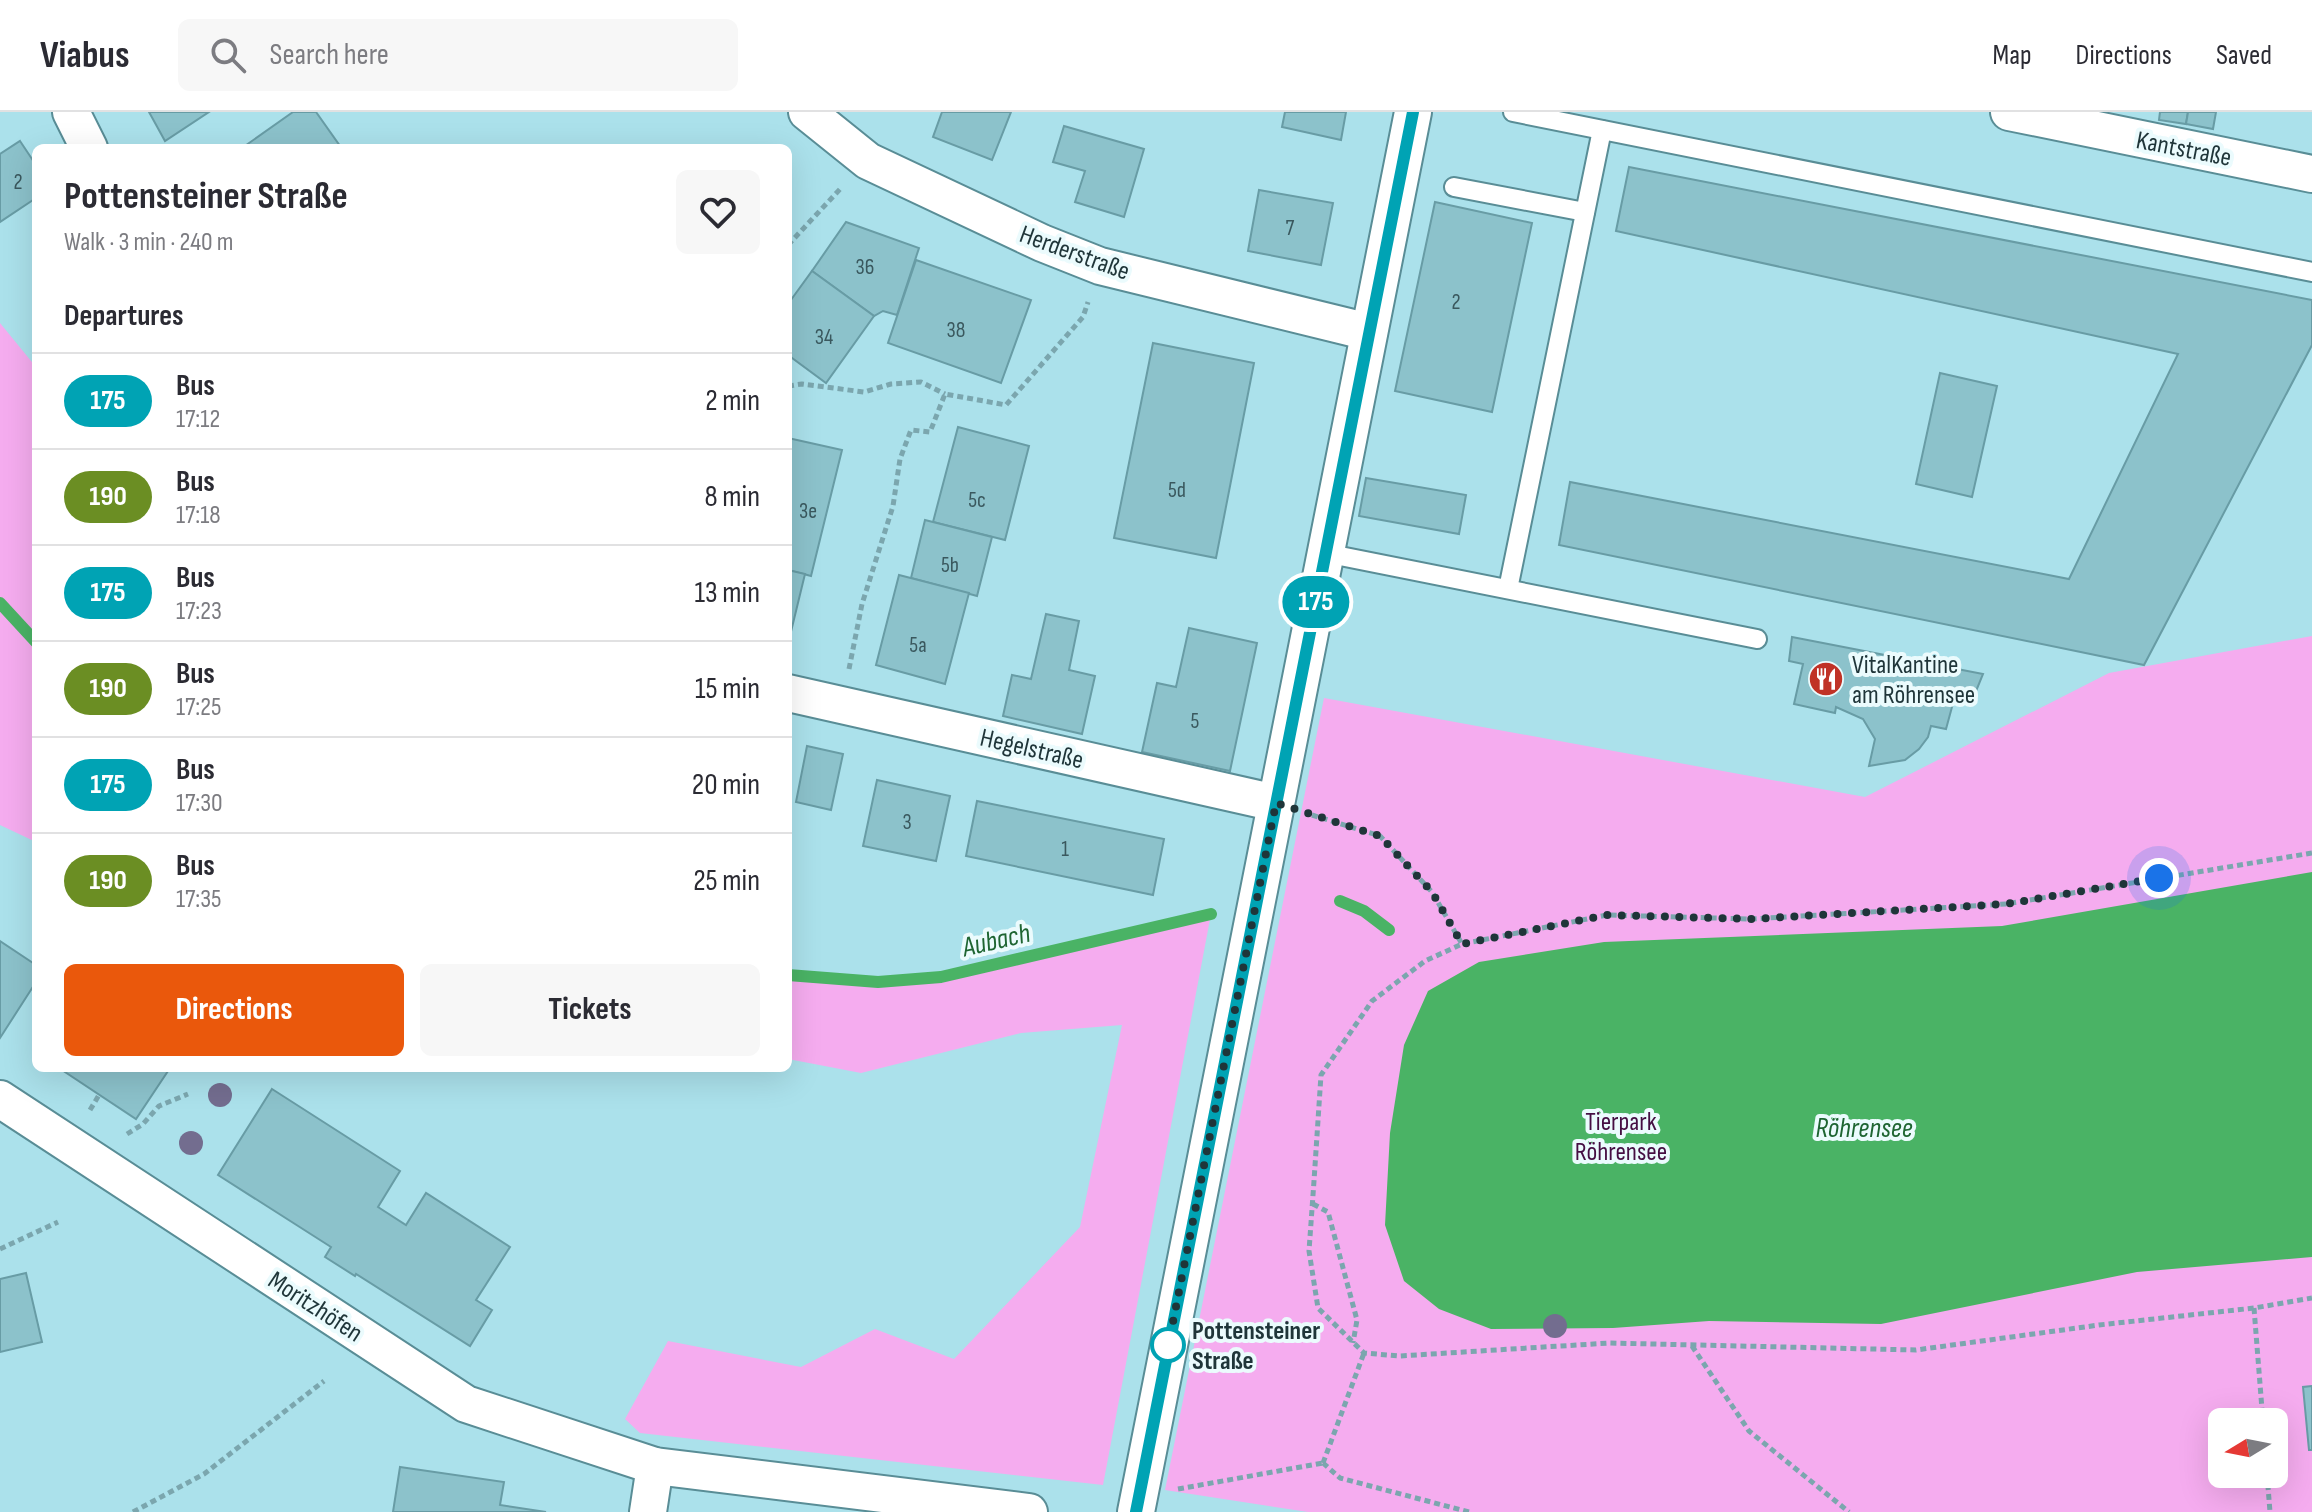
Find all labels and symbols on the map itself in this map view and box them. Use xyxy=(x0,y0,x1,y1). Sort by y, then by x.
street label: Kantstraße xyxy=(2133,125,2234,174)
house number: 2 xyxy=(13,169,23,196)
house number: 7 xyxy=(1286,215,1295,242)
street label: Herderstraße xyxy=(1015,219,1134,288)
house number: 36 xyxy=(856,254,874,281)
house number: 2 xyxy=(1451,289,1461,316)
house number: 38 xyxy=(947,317,965,344)
house number: 34 xyxy=(815,324,833,351)
house number: 5d xyxy=(1168,477,1186,504)
house number: 5c xyxy=(968,487,986,514)
house number: 3e xyxy=(799,498,817,525)
house number: 5b xyxy=(941,552,959,579)
line badge: 175 xyxy=(1270,576,1362,628)
house number: 5a xyxy=(909,632,927,659)
place label: VitalKantine am Röhrensee xyxy=(1852,650,1975,711)
restaurant icon: VitalKantine am Röhrensee xyxy=(1807,660,1845,698)
house number: 5 xyxy=(1191,708,1200,735)
street label: Hegelstraße xyxy=(977,723,1086,776)
house number: 3 xyxy=(902,809,912,836)
house number: 1 xyxy=(1061,836,1069,863)
your location xyxy=(2139,858,2179,898)
water label: Aubach xyxy=(958,917,1034,964)
park label: Tierpark Röhrensee xyxy=(1575,1107,1667,1168)
water label: Röhrensee xyxy=(1815,1112,1913,1145)
street label: Moritzhöfen xyxy=(262,1265,368,1349)
place label: Pottensteiner Straße xyxy=(1192,1316,1320,1377)
marker: Pottensteiner Straße xyxy=(1151,1328,1185,1362)
north arrow xyxy=(2208,1408,2288,1488)

